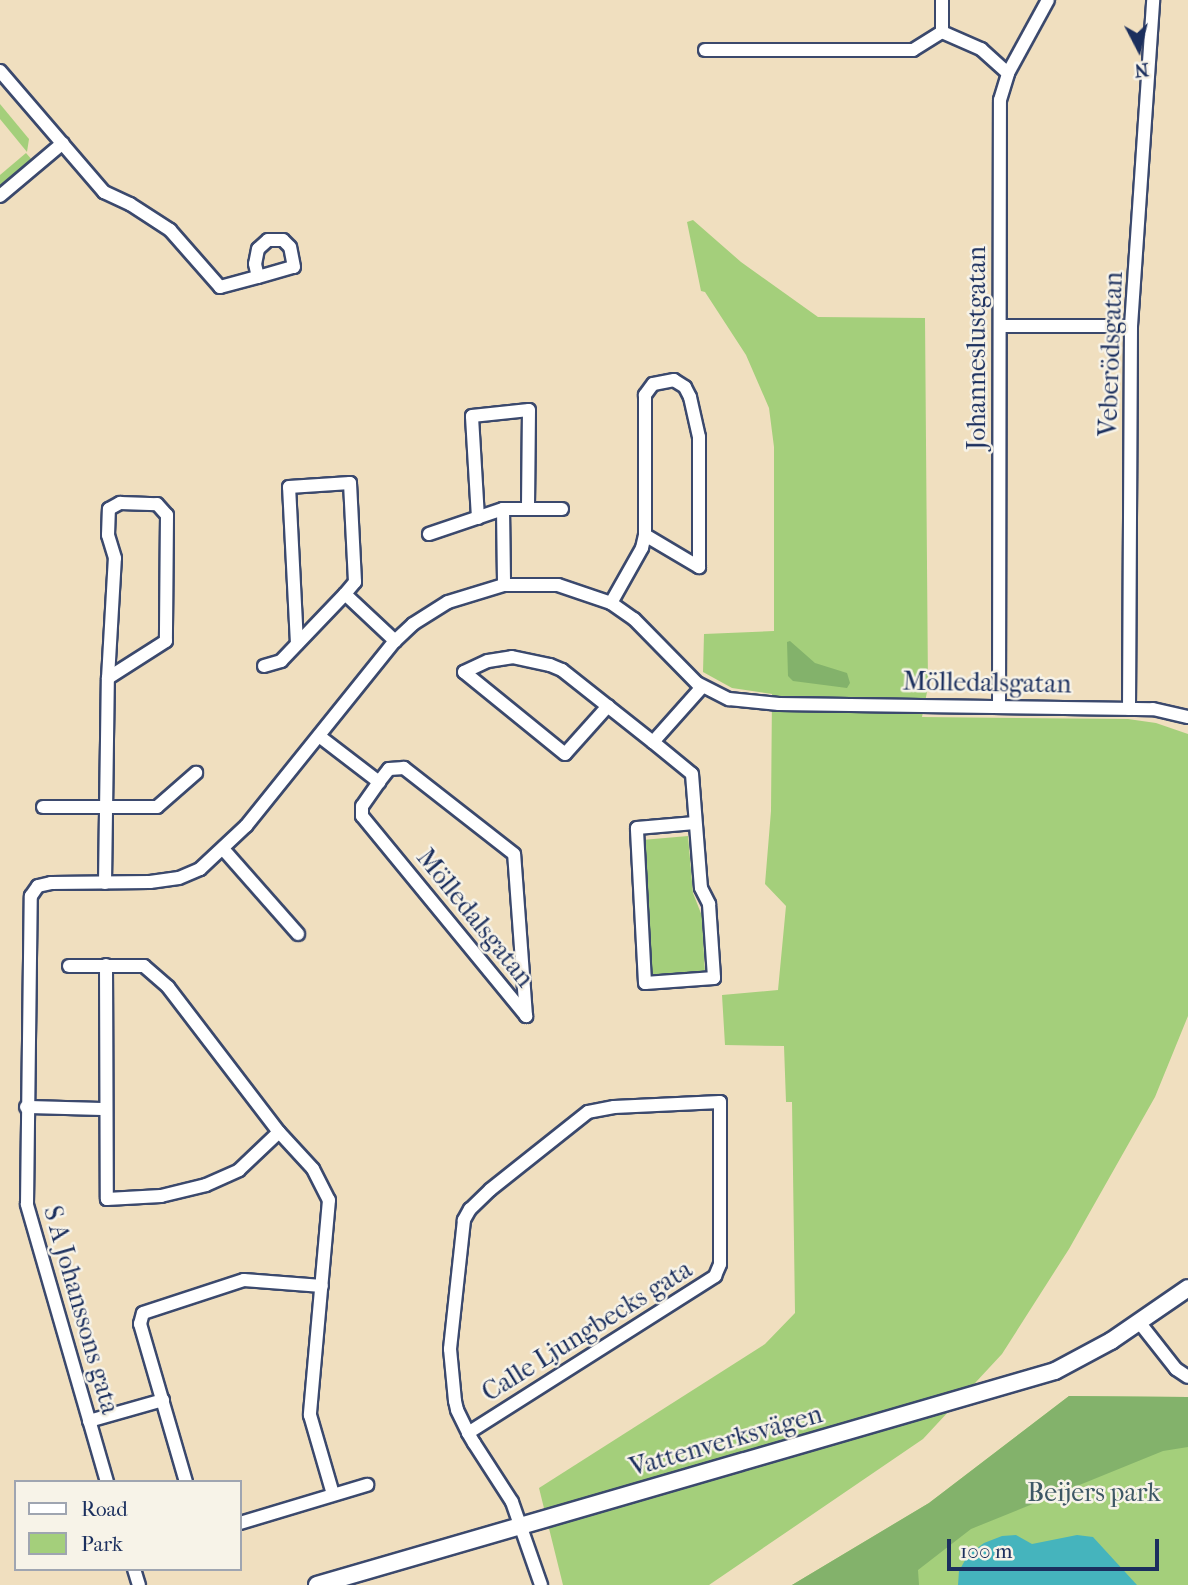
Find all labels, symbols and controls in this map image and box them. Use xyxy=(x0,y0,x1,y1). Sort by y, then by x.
north arrow xyxy=(1104,14,1174,84)
text: N xyxy=(1133,58,1150,82)
street label: Johanneslustgatan xyxy=(961,246,993,450)
street label: Veberödsgatan xyxy=(1093,271,1129,437)
street label: Mölledalsgatan xyxy=(902,666,1072,700)
street label: Mölledalsgatan xyxy=(410,843,540,993)
street label: S A Johanssons gata xyxy=(36,1202,126,1418)
street label: Calle Ljungbecks gata xyxy=(476,1254,698,1408)
street label: Vattenverksvägen xyxy=(626,1399,826,1483)
park label: Beijers park xyxy=(1027,1477,1161,1509)
legend xyxy=(14,1480,242,1571)
text: Road xyxy=(81,1497,128,1521)
scale bar xyxy=(950,1526,1162,1570)
text: Park xyxy=(81,1532,123,1556)
text: 100 m xyxy=(960,1539,1013,1563)

